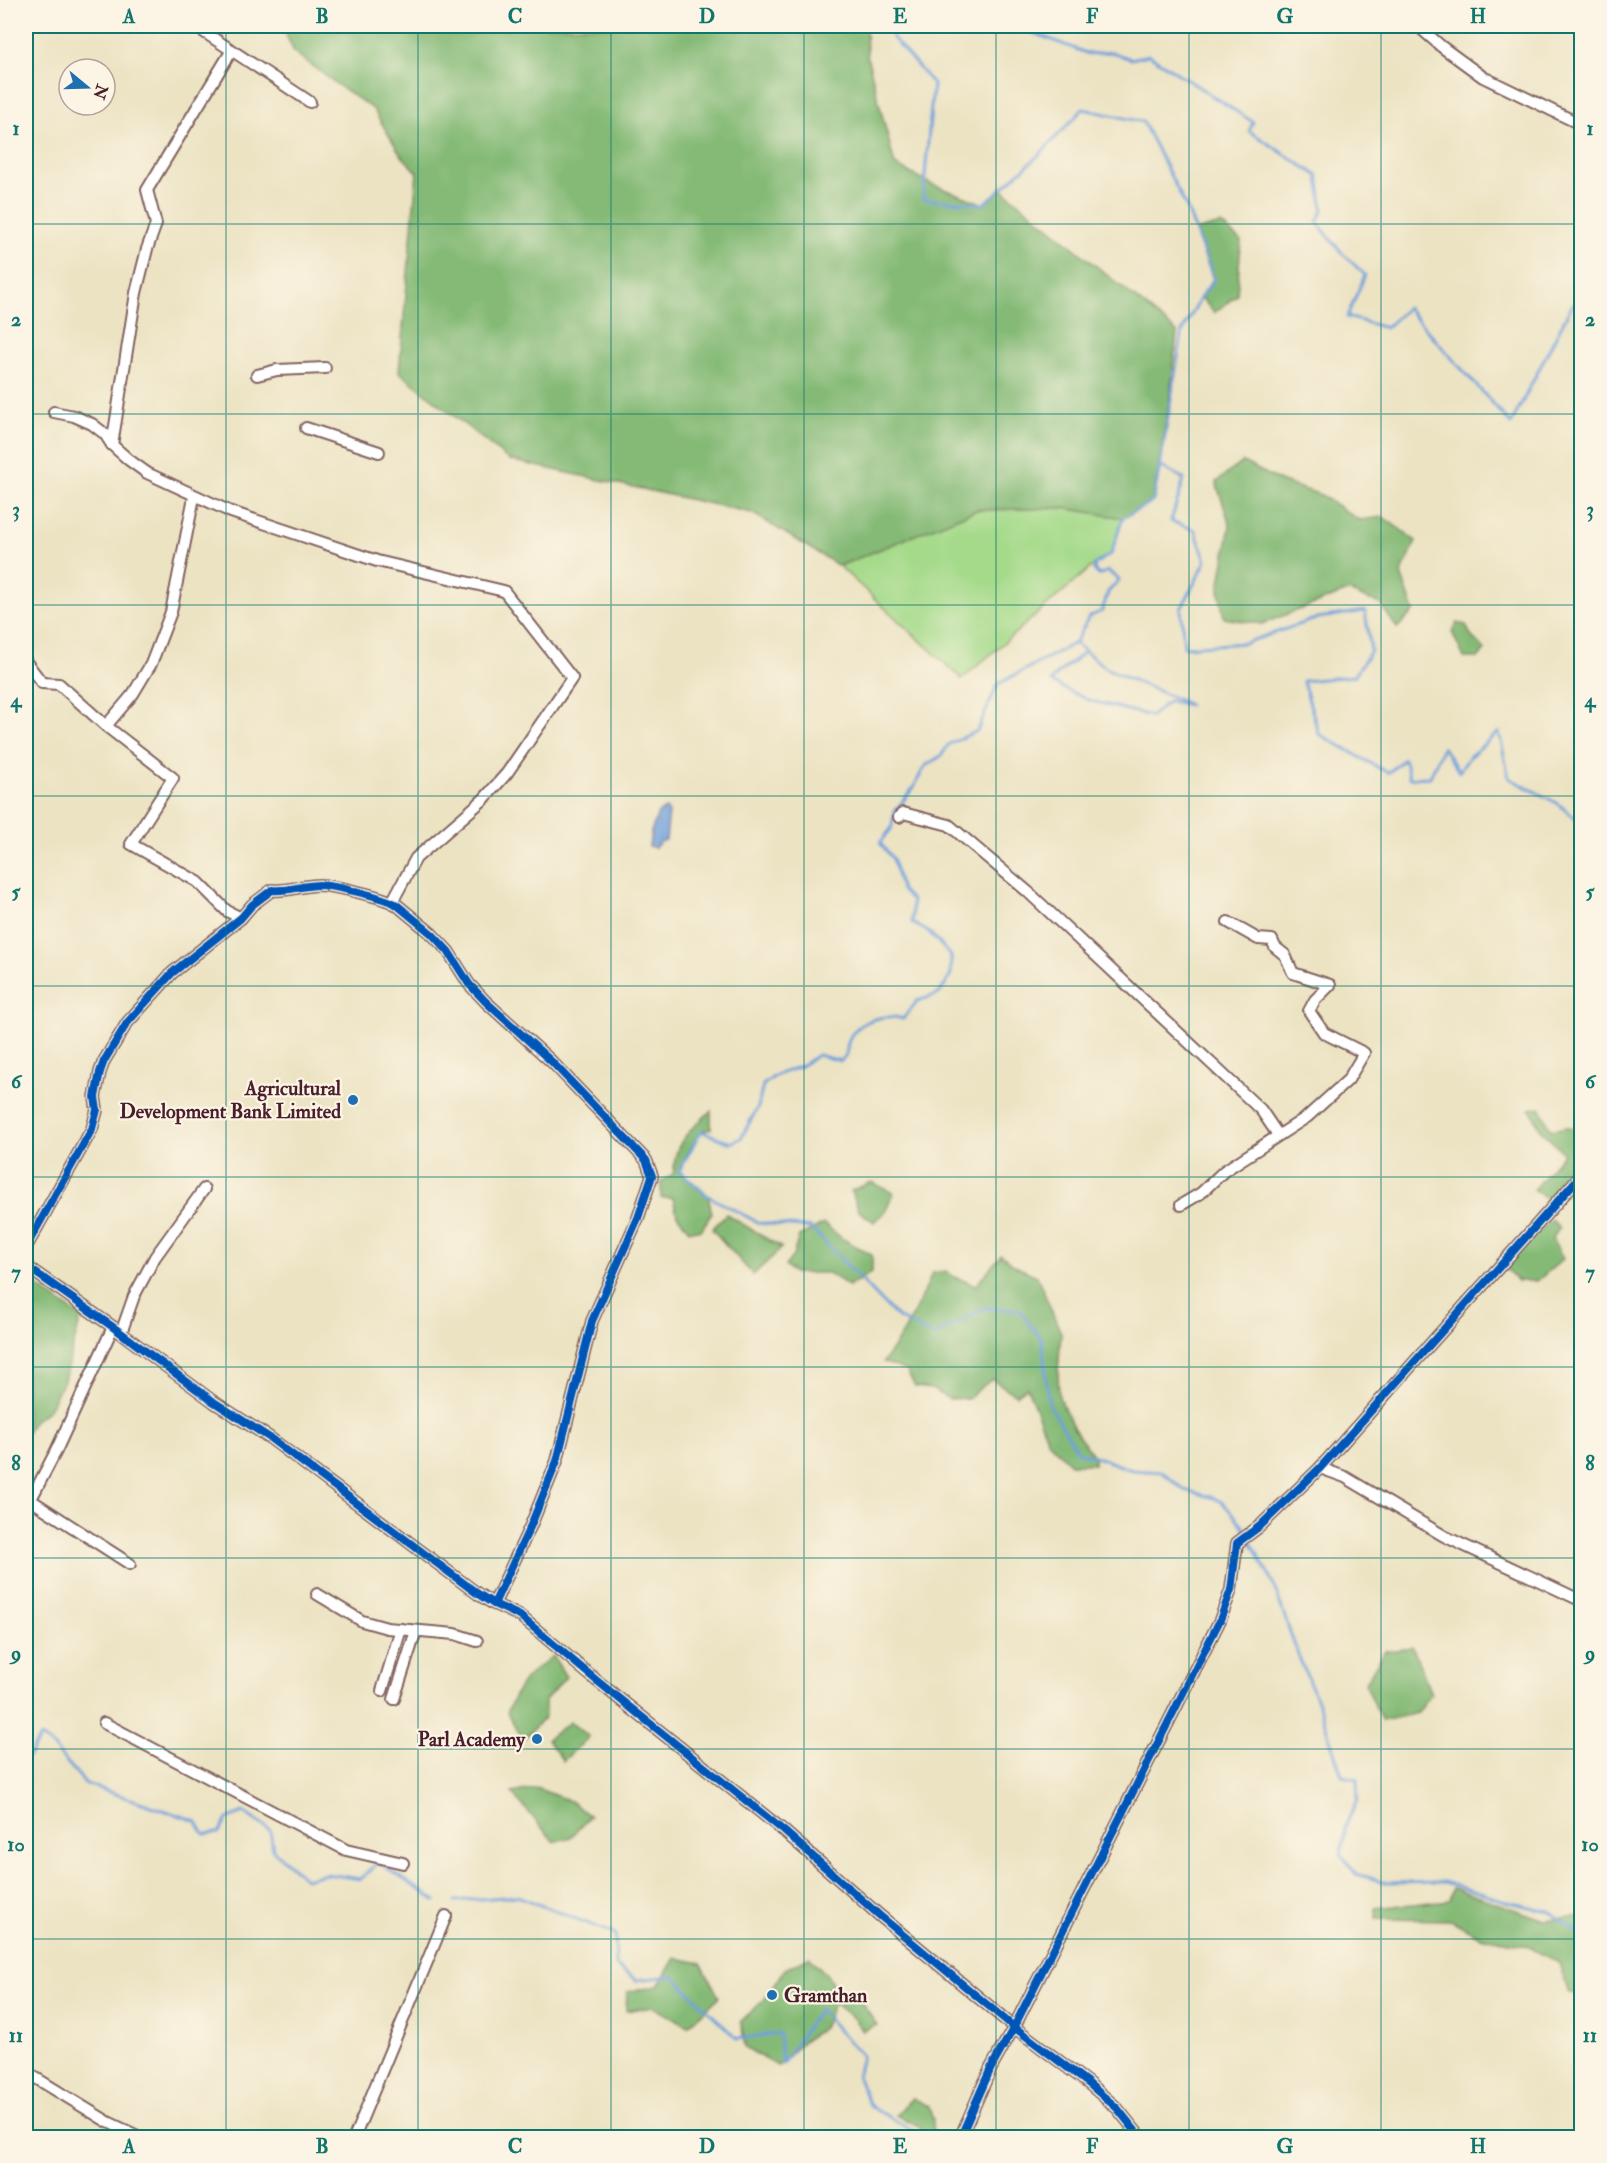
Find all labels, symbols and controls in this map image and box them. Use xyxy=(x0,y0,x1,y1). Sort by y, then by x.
text: A xyxy=(122,4,136,29)
text: B xyxy=(315,4,329,29)
text: C xyxy=(508,4,522,29)
text: D xyxy=(699,4,715,29)
text: E xyxy=(893,4,908,29)
text: F xyxy=(1086,4,1099,29)
text: G xyxy=(1277,4,1294,29)
text: H xyxy=(1470,4,1486,29)
north arrow xyxy=(57,57,117,117)
text: N xyxy=(88,81,112,102)
text: 1 xyxy=(12,116,20,141)
text: 1 xyxy=(1586,116,1594,141)
text: 2 xyxy=(11,307,21,332)
text: 2 xyxy=(1585,307,1595,332)
text: 3 xyxy=(12,497,20,522)
text: 3 xyxy=(1586,497,1594,522)
text: 4 xyxy=(10,688,23,713)
text: 4 xyxy=(1584,688,1597,713)
text: 5 xyxy=(12,879,22,904)
text: 5 xyxy=(1586,879,1596,904)
text: 6 xyxy=(11,1069,23,1094)
text: 6 xyxy=(1585,1069,1597,1094)
place label: Agricultural Development Bank Limited xyxy=(119,1076,342,1125)
marker: Agricultural Development Bank Limited xyxy=(346,1093,360,1107)
text: 7 xyxy=(11,1260,21,1285)
text: 7 xyxy=(1585,1260,1595,1285)
text: 8 xyxy=(11,1451,21,1476)
text: 8 xyxy=(1585,1451,1595,1476)
text: 9 xyxy=(9,1641,21,1666)
text: 9 xyxy=(1583,1641,1595,1666)
place label: Parl Academy xyxy=(418,1727,526,1753)
marker: Parl Academy xyxy=(530,1732,544,1746)
text: 10 xyxy=(7,1832,25,1857)
text: 10 xyxy=(1581,1832,1599,1857)
place label: Gramthan xyxy=(784,1983,868,2008)
marker: Gramthan xyxy=(765,1988,779,2002)
text: 11 xyxy=(9,2023,23,2048)
text: 11 xyxy=(1583,2023,1597,2048)
text: A xyxy=(122,2134,136,2159)
text: B xyxy=(315,2134,329,2159)
text: C xyxy=(508,2134,522,2159)
text: D xyxy=(699,2134,715,2159)
text: E xyxy=(893,2134,908,2159)
text: F xyxy=(1086,2134,1099,2159)
text: G xyxy=(1277,2134,1294,2159)
text: H xyxy=(1470,2134,1486,2159)

